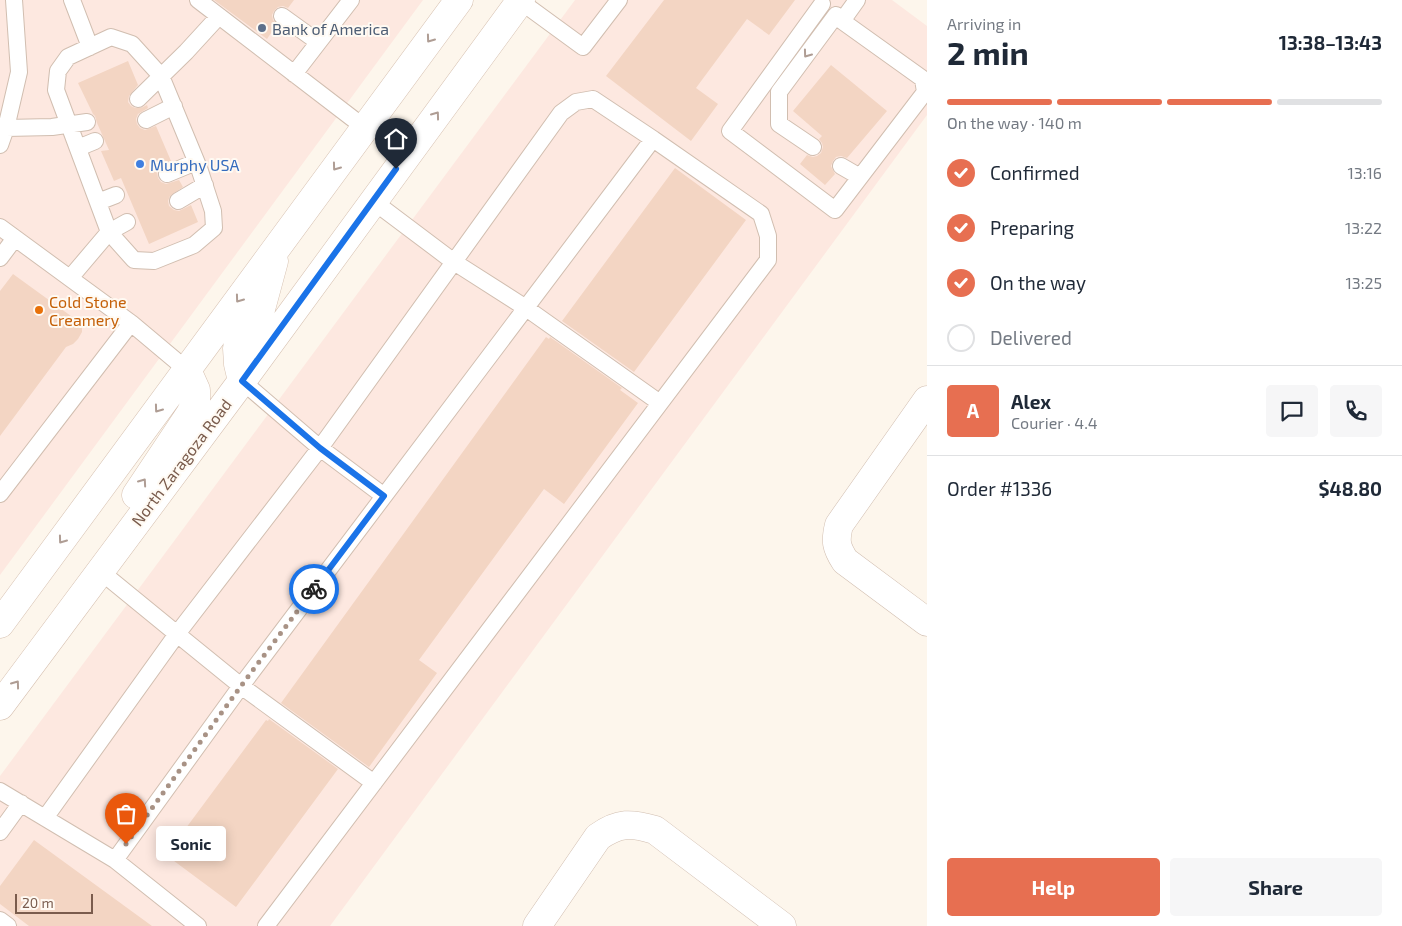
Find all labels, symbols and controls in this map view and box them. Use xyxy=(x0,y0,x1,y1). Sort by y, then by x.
text: Arriving in xyxy=(947,14,1021,33)
place label: Bank of America xyxy=(272,19,389,38)
marker: Bank of America xyxy=(256,22,268,34)
text: 13:38–13:43 xyxy=(1279,31,1382,54)
one-way arrow xyxy=(427,33,436,43)
text: 2 min xyxy=(947,33,1029,71)
one-way arrow xyxy=(804,48,813,58)
one-way arrow xyxy=(430,111,439,121)
text: On the way · 140 m xyxy=(947,113,1082,132)
pin xyxy=(375,118,417,169)
icon: home xyxy=(382,125,410,153)
place label: Murphy USA xyxy=(150,155,239,174)
marker: Murphy USA xyxy=(134,158,146,170)
icon: check xyxy=(947,159,975,187)
text: Confirmed xyxy=(990,161,1080,184)
one-way arrow xyxy=(332,162,342,171)
text: 13:16 xyxy=(1347,163,1382,182)
icon: check xyxy=(947,214,975,242)
text: Preparing xyxy=(990,216,1074,239)
text: 13:22 xyxy=(1345,218,1382,237)
icon: check xyxy=(947,269,975,297)
text: On the way xyxy=(990,271,1086,294)
text: 13:25 xyxy=(1345,273,1382,292)
place label: Cold Stone Creamery xyxy=(49,292,127,329)
one-way arrow xyxy=(236,293,245,303)
marker: Cold Stone Creamery xyxy=(33,304,45,316)
text: Delivered xyxy=(990,326,1072,349)
button: chat xyxy=(1266,385,1318,437)
button: phone xyxy=(1330,385,1382,437)
text: Alex xyxy=(1011,390,1051,413)
street label: North Zaragoza Road xyxy=(127,395,235,529)
text: A xyxy=(967,399,979,422)
one-way arrow xyxy=(155,403,164,413)
text: Courier · 4.4 xyxy=(1011,413,1098,432)
text: Order #1336 xyxy=(947,477,1052,500)
text: $48.80 xyxy=(1319,477,1382,500)
one-way arrow xyxy=(137,479,146,488)
one-way arrow xyxy=(59,534,68,544)
courier xyxy=(289,564,339,614)
icon: bike xyxy=(300,575,328,603)
one-way arrow xyxy=(10,680,19,690)
pin xyxy=(105,793,147,844)
icon: bag xyxy=(112,800,140,828)
callout: Sonic xyxy=(156,826,226,862)
text: Sonic xyxy=(171,834,212,853)
button: Help xyxy=(947,858,1160,916)
button: Share xyxy=(1170,858,1382,916)
scale bar xyxy=(15,891,92,914)
text: 20 m xyxy=(22,894,54,911)

